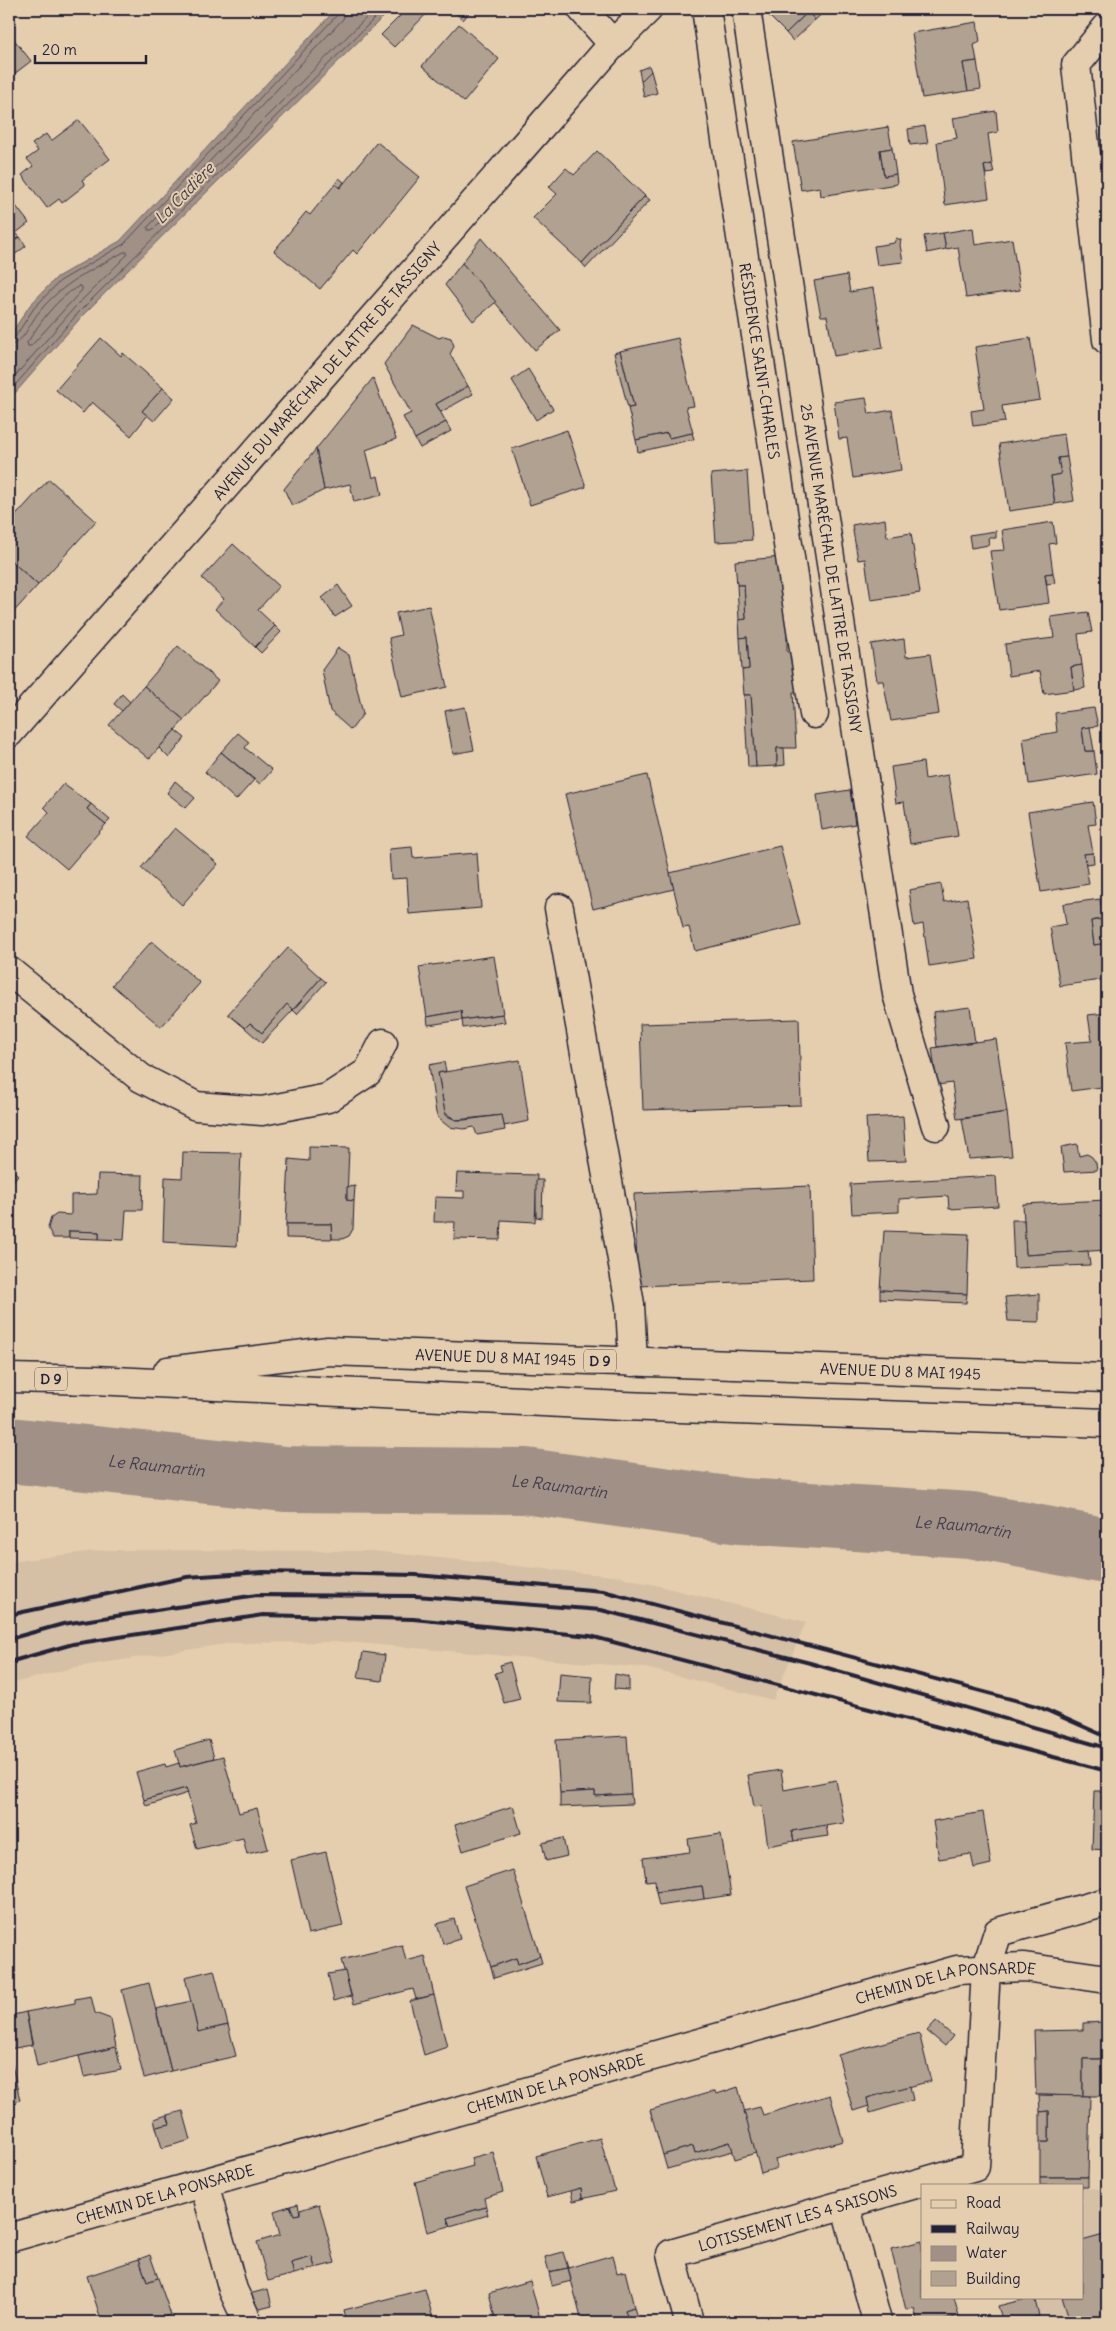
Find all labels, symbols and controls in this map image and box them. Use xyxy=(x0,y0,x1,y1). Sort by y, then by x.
scale bar xyxy=(35,32,146,64)
text: 20 m xyxy=(42,40,77,59)
water label: La Cadière xyxy=(150,157,219,228)
street label: AVENUE DU MARÉCHAL DE LATTRE DE TASSIGNY xyxy=(208,237,445,504)
street label: RÉSIDENCE SAINT-CHARLES xyxy=(735,261,784,460)
street label: 25 AVENUE MARÉCHAL DE LATTRE DE TASSIGNY xyxy=(797,402,866,735)
street label: AVENUE DU 8 MAI 1945 xyxy=(415,1345,576,1369)
road number: D 9 xyxy=(584,1350,616,1372)
street label: AVENUE DU 8 MAI 1945 xyxy=(820,1359,981,1383)
road number: D 9 xyxy=(35,1368,67,1390)
water label: Le Raumartin xyxy=(107,1450,206,1481)
water label: Le Raumartin xyxy=(511,1471,609,1502)
water label: Le Raumartin xyxy=(914,1512,1013,1543)
street label: CHEMIN DE LA PONSARDE xyxy=(853,1957,1037,2008)
street label: CHEMIN DE LA PONSARDE xyxy=(464,2049,647,2118)
street label: CHEMIN DE LA PONSARDE xyxy=(74,2160,256,2228)
street label: LOTISSEMENT LES 4 SAISONS xyxy=(696,2180,899,2255)
legend xyxy=(921,2184,1084,2298)
text: Road xyxy=(966,2193,1001,2212)
text: Railway xyxy=(966,2219,1020,2238)
text: Water xyxy=(966,2243,1007,2262)
text: Building xyxy=(966,2269,1021,2288)

